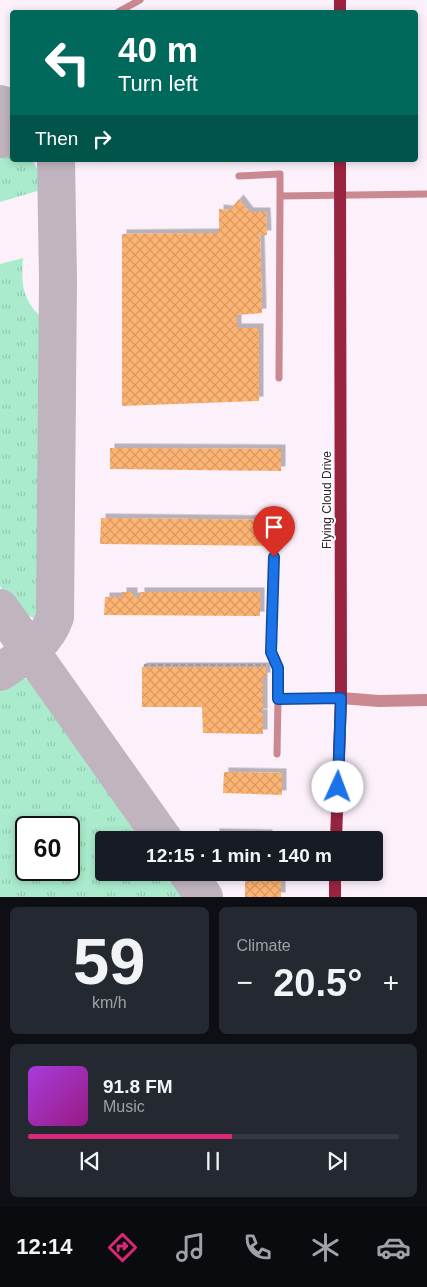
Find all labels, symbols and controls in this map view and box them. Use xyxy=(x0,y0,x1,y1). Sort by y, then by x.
icon: left xyxy=(35,30,100,95)
text: 40 m xyxy=(118,30,198,69)
text: Turn left xyxy=(118,71,198,96)
icon: right xyxy=(88,125,116,153)
text: Then xyxy=(35,128,78,149)
street label: Flying Cloud Drive xyxy=(320,451,334,549)
pin xyxy=(253,506,295,557)
icon: arrive xyxy=(260,513,288,541)
position arrow xyxy=(311,760,363,812)
speed limit sign: 60 xyxy=(15,816,80,881)
text: 12:15 · 1 min · 140 m xyxy=(146,845,332,866)
text: 59 xyxy=(73,925,145,998)
text: Climate xyxy=(237,937,291,954)
text: 20.5° xyxy=(273,962,362,1004)
text: − xyxy=(237,967,253,998)
text: + xyxy=(383,967,399,998)
text: km/h xyxy=(92,994,127,1011)
text: 91.8 FM xyxy=(103,1076,173,1097)
text: Music xyxy=(103,1098,145,1115)
icon: previous xyxy=(76,1147,104,1175)
icon: pause xyxy=(199,1147,227,1175)
icon: next xyxy=(323,1147,351,1175)
icon: directions xyxy=(105,1230,140,1265)
icon: music xyxy=(173,1230,208,1265)
icon: phone xyxy=(240,1230,275,1265)
icon: climate xyxy=(308,1230,343,1265)
icon: car xyxy=(376,1230,411,1265)
text: 12:14 xyxy=(16,1234,73,1259)

